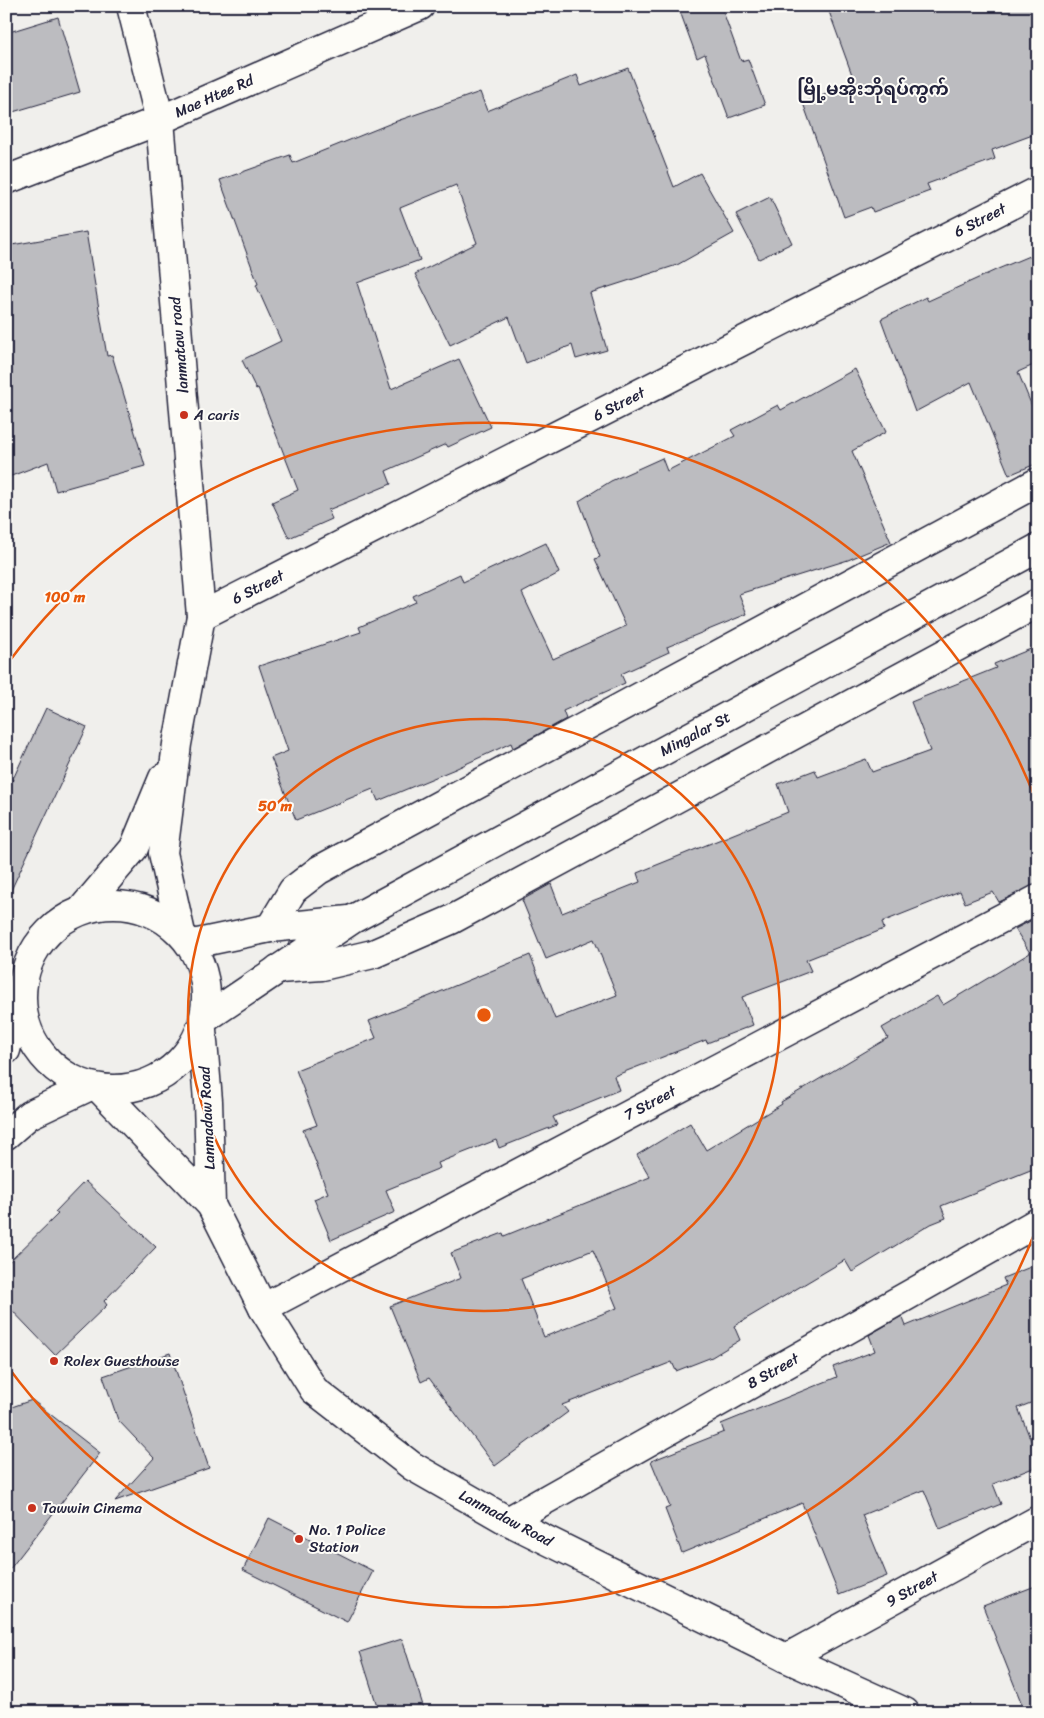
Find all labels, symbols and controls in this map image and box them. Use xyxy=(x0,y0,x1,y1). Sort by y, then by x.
street label: Mae Htee Rd xyxy=(170,67,259,125)
district label: မြို့မအိုးဘိုရပ်ကွက် xyxy=(797,73,949,105)
street label: 6 Street xyxy=(949,195,1012,244)
street label: lanmataw road xyxy=(162,295,196,394)
street label: 6 Street xyxy=(588,379,651,428)
place label: A caris xyxy=(193,402,240,428)
marker: A caris xyxy=(178,409,190,421)
street label: 6 Street xyxy=(227,562,290,611)
text: 100 m xyxy=(45,584,86,610)
street label: Mingalar St xyxy=(655,704,736,764)
text: 50 m xyxy=(258,793,293,819)
centre of rings xyxy=(475,1006,493,1024)
street label: Lanmadaw Road xyxy=(191,1065,223,1170)
street label: 7 Street xyxy=(619,1078,682,1128)
street label: 8 Street xyxy=(742,1345,805,1396)
place label: Rolex Guesthouse xyxy=(64,1348,180,1374)
marker: Rolex Guesthouse xyxy=(48,1355,60,1367)
street label: Lanmadaw Road xyxy=(454,1482,559,1554)
place label: Tawwin Cinema xyxy=(42,1495,142,1521)
marker: Tawwin Cinema xyxy=(26,1502,38,1514)
place label: No. 1 Police Station xyxy=(309,1517,386,1560)
marker: No. 1 Police Station xyxy=(293,1533,305,1545)
street label: 9 Street xyxy=(881,1563,944,1614)

